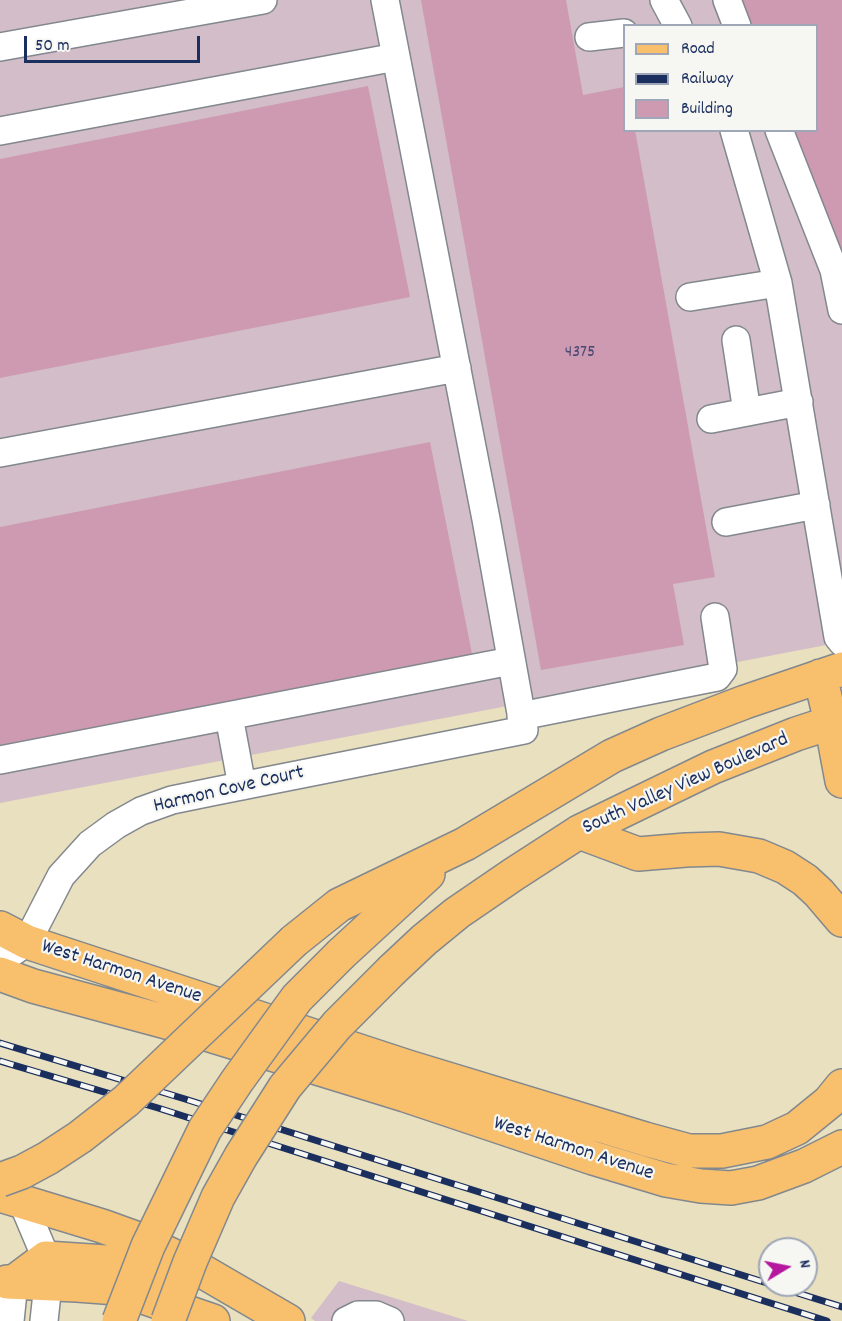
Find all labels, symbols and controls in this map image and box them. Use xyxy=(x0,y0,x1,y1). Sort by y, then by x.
scale bar xyxy=(27,24,202,62)
legend xyxy=(623,24,818,132)
text: 50 m xyxy=(35,34,70,59)
text: Road xyxy=(681,37,715,62)
text: Railway xyxy=(681,67,733,92)
text: Building xyxy=(681,97,733,122)
house number: 4375 xyxy=(565,343,595,365)
street label: South Valley View Boulevard xyxy=(579,728,793,842)
street label: Harmon Cove Court xyxy=(151,761,307,821)
street label: West Harmon Avenue xyxy=(38,935,204,1011)
street label: West Harmon Avenue xyxy=(490,1112,656,1188)
north arrow xyxy=(758,1237,818,1297)
text: N xyxy=(792,1258,816,1270)

